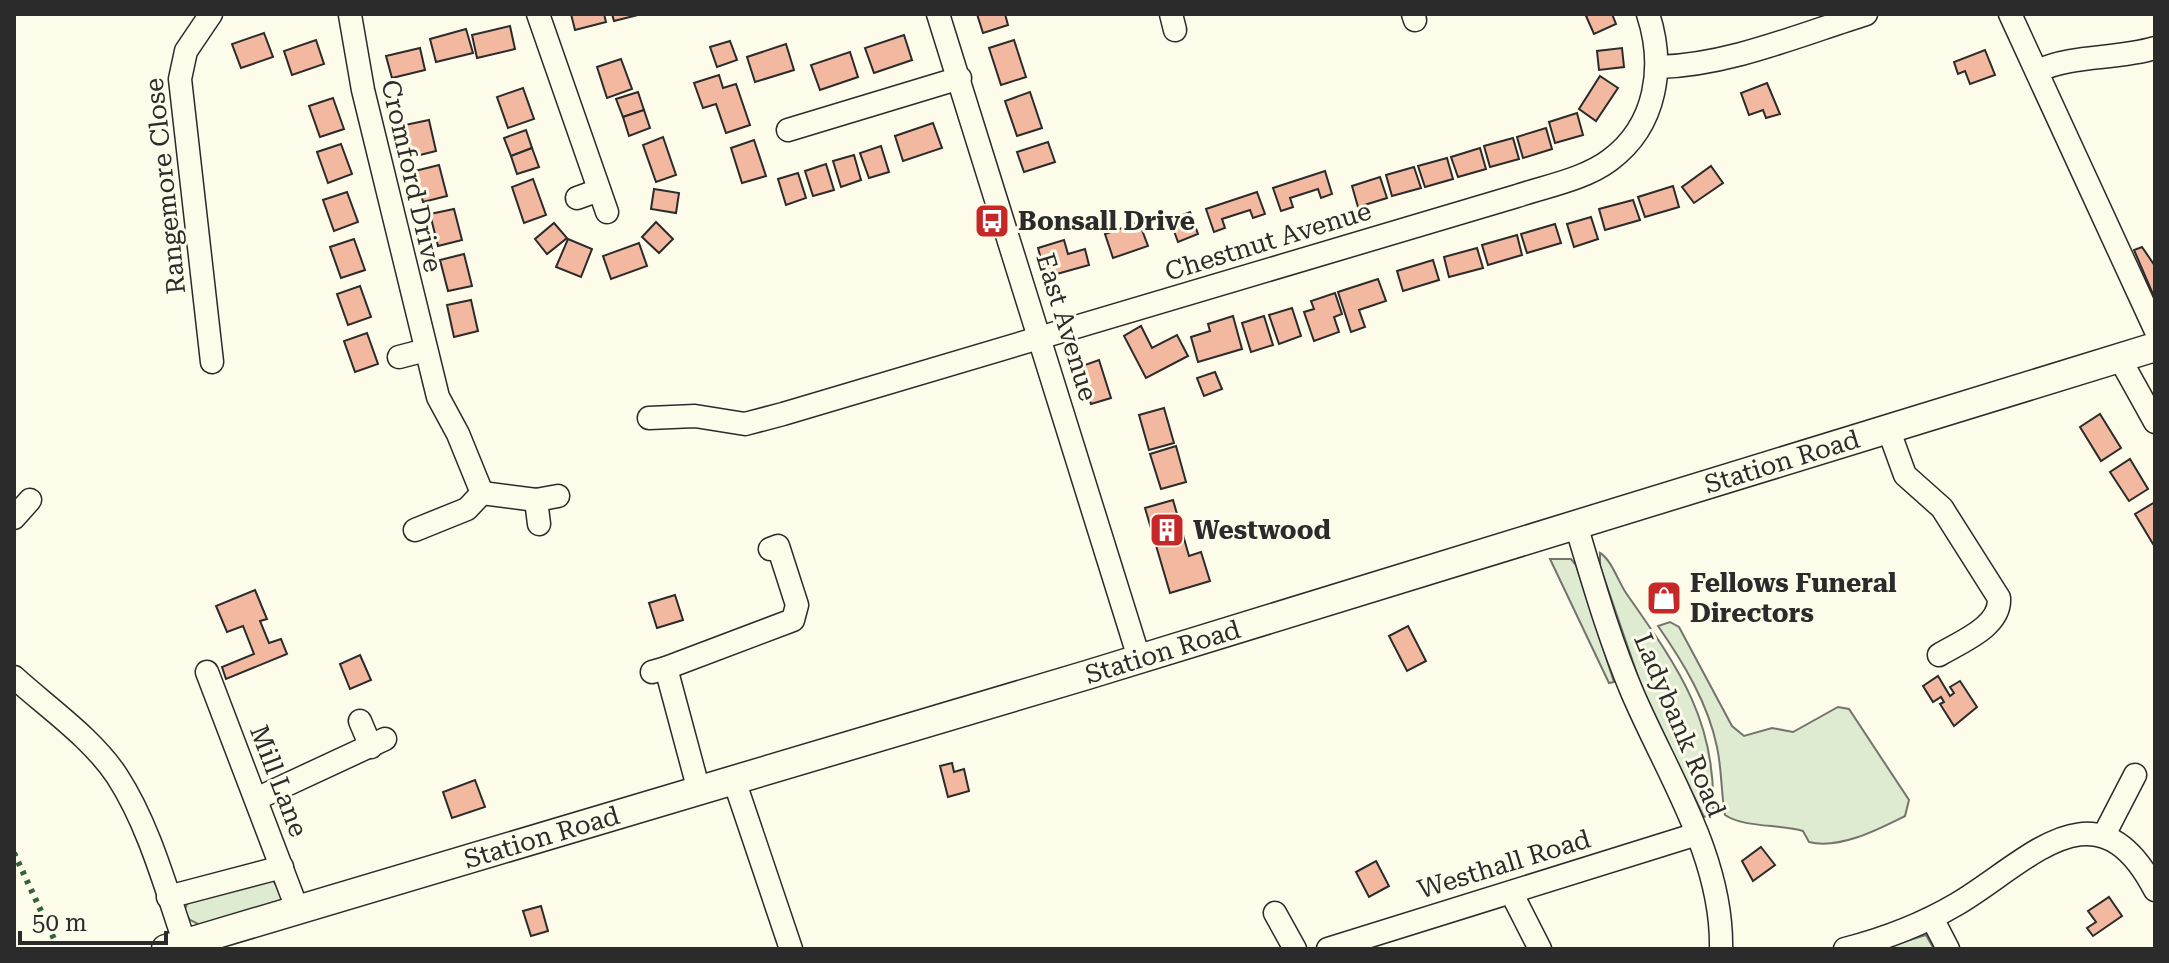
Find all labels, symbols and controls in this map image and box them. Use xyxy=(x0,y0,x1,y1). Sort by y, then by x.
street label: Rangemore Close xyxy=(139,76,191,296)
street label: Cromford Drive xyxy=(375,77,449,275)
street label: Chestnut Avenue xyxy=(1161,195,1375,287)
bus stop icon: Bonsall Drive xyxy=(973,202,1011,240)
place label: Bonsall Drive xyxy=(1018,206,1195,236)
street label: East Avenue xyxy=(1030,250,1104,404)
street label: Station Road xyxy=(1701,424,1864,499)
building icon: Westwood xyxy=(1148,511,1186,549)
place label: Westwood xyxy=(1193,515,1331,545)
place label: Fellows Funeral Directors xyxy=(1690,568,1897,628)
shop icon: Fellows Funeral Directors xyxy=(1645,579,1683,617)
street label: Station Road xyxy=(1081,614,1244,690)
street label: Ladybank Road xyxy=(1628,629,1732,821)
street label: Mill Lane xyxy=(244,721,314,841)
street label: Station Road xyxy=(460,800,623,875)
street label: Westhall Road xyxy=(1414,823,1594,905)
scale bar xyxy=(20,895,166,945)
text: 50 m xyxy=(32,909,87,937)

